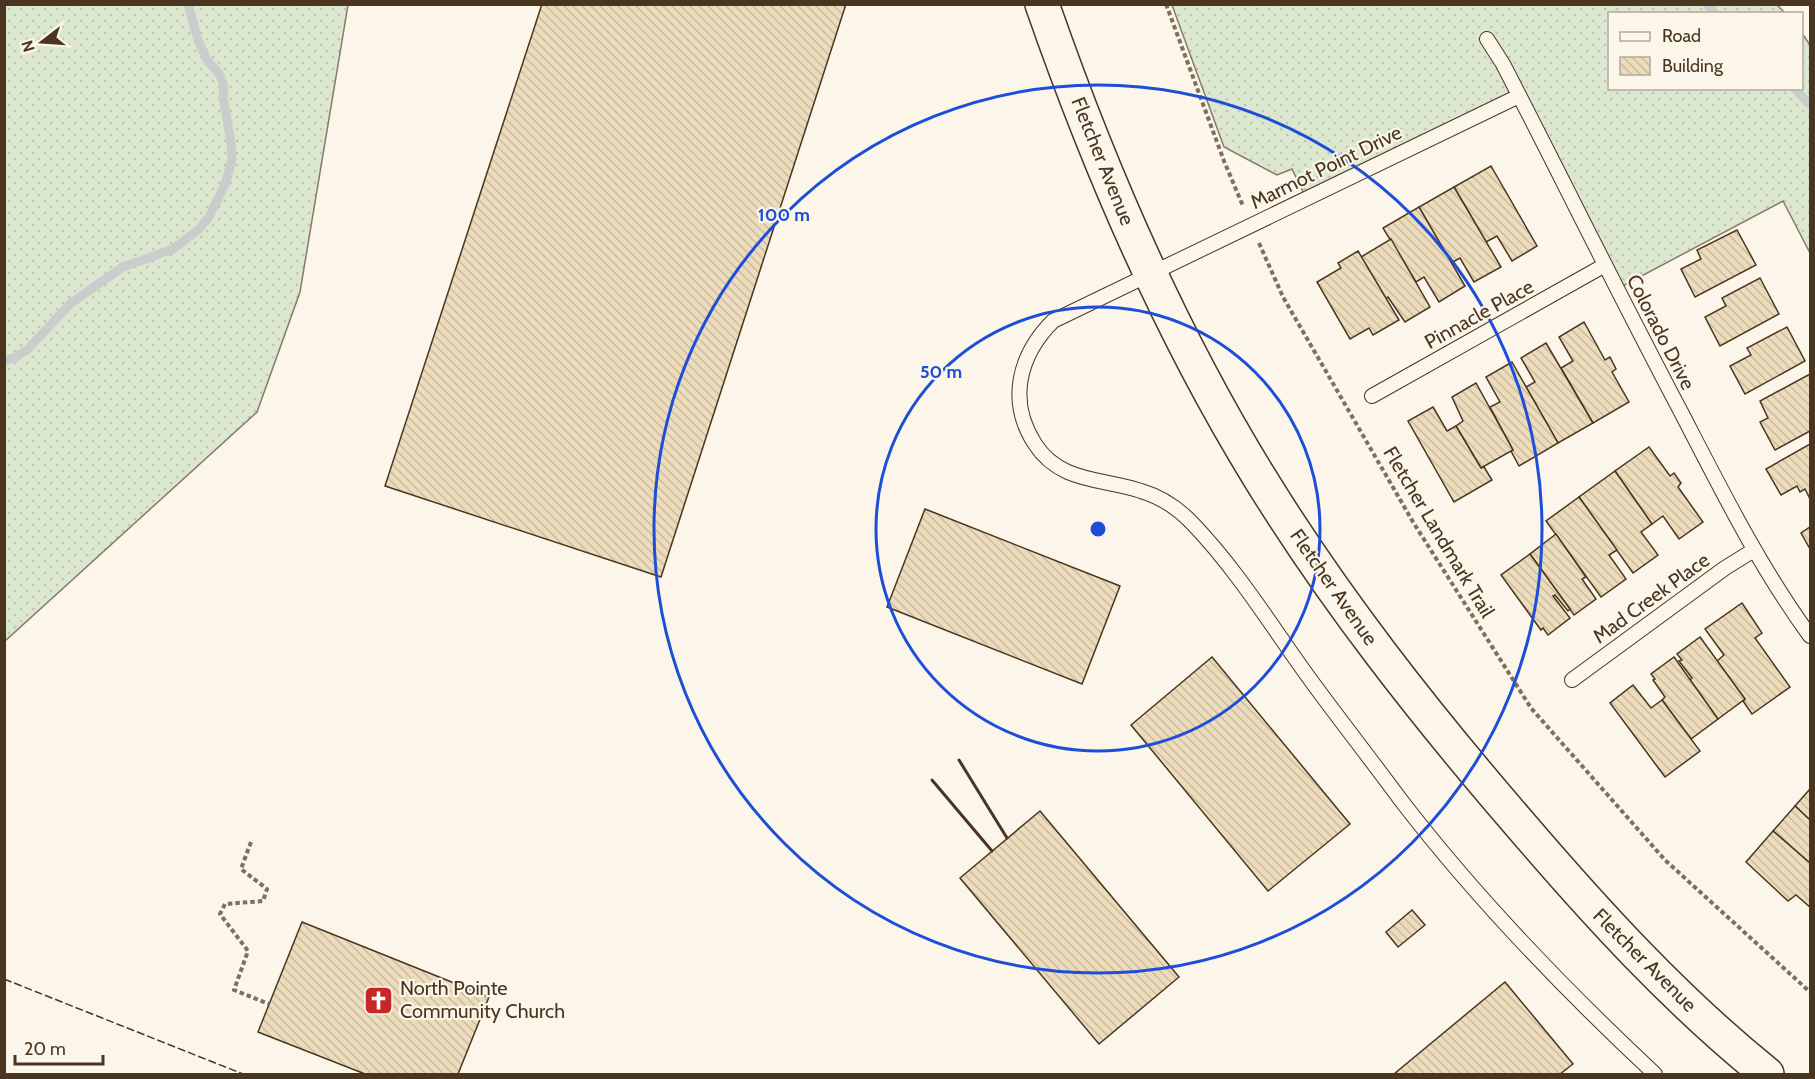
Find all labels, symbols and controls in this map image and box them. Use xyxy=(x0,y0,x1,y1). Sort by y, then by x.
north arrow xyxy=(12,12,72,72)
legend xyxy=(1608,12,1803,90)
text: Road xyxy=(1662,25,1701,47)
text: N xyxy=(17,38,39,54)
text: Building xyxy=(1662,55,1724,77)
street label: Fletcher Avenue xyxy=(1066,93,1140,229)
street label: Marmot Point Drive xyxy=(1246,120,1406,214)
text: 100 m xyxy=(758,204,810,226)
street label: Colorado Drive xyxy=(1622,270,1700,394)
street label: Pinnacle Place xyxy=(1420,274,1538,354)
text: 50 m xyxy=(920,361,962,383)
street label: Fletcher Landmark Trail xyxy=(1378,442,1500,622)
centre of rings xyxy=(1088,519,1108,539)
street label: Fletcher Avenue xyxy=(1285,524,1383,650)
street label: Mad Creek Place xyxy=(1588,548,1714,648)
street label: Fletcher Avenue xyxy=(1588,903,1702,1017)
place label: North Pointe Community Church xyxy=(400,976,565,1023)
church icon: North Pointe Community Church xyxy=(363,984,395,1016)
scale bar xyxy=(15,1028,104,1066)
text: 20 m xyxy=(24,1038,66,1060)

